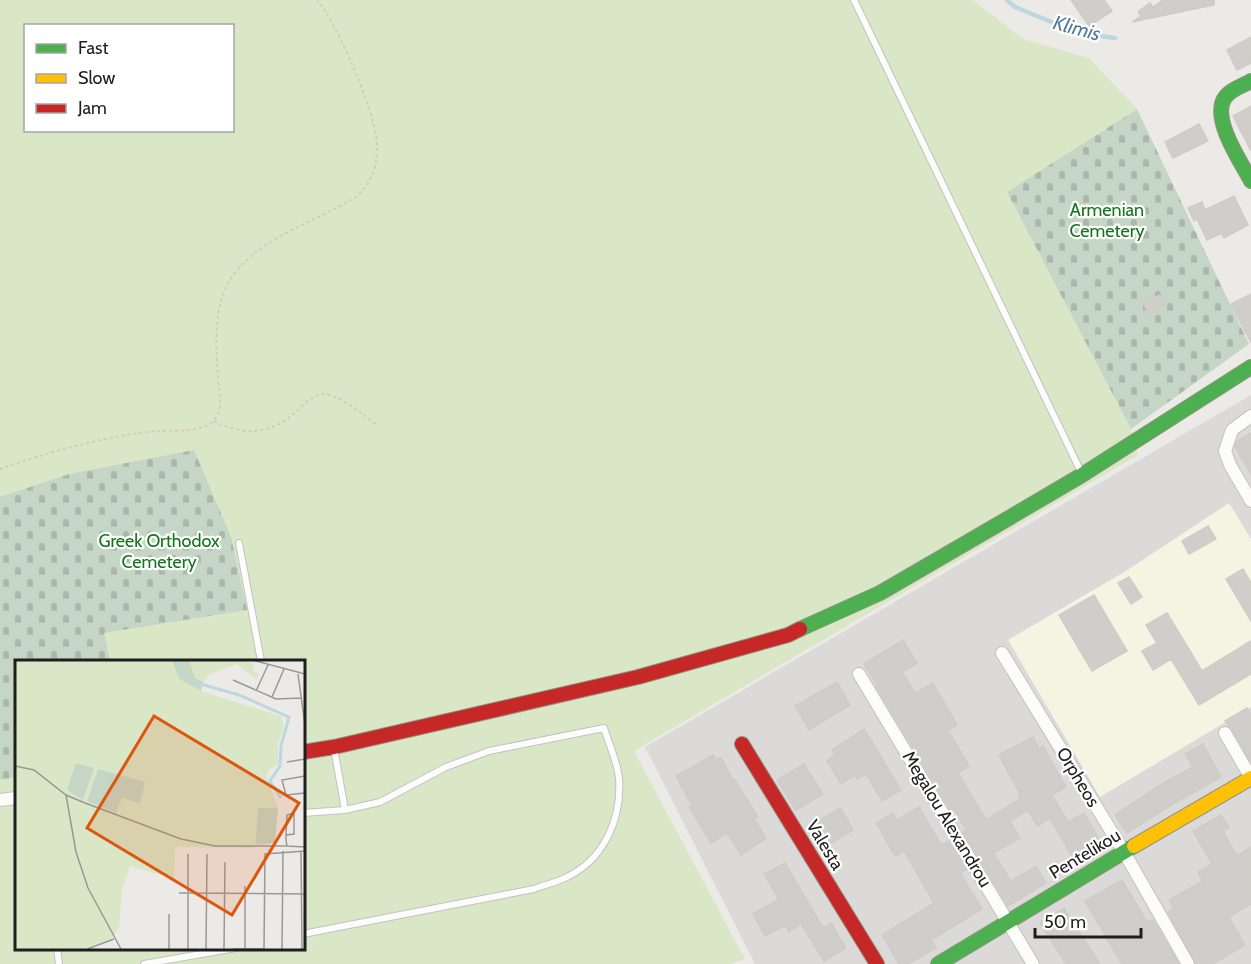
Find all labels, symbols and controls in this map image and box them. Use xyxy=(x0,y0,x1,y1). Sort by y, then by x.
water label: Klimis xyxy=(1051,10,1103,46)
legend xyxy=(24,24,234,132)
text: Fast xyxy=(78,37,109,59)
text: Slow xyxy=(78,67,115,89)
text: Jam xyxy=(77,97,107,119)
park label: Armenian Cemetery xyxy=(1069,199,1145,242)
park label: Greek Orthodox Cemetery xyxy=(98,530,220,573)
inset map xyxy=(15,660,304,949)
street label: Orpheos xyxy=(1052,743,1104,811)
street label: Megalou Alexandrou xyxy=(898,747,996,891)
street label: Valesta xyxy=(802,816,849,874)
street label: Pentelikou xyxy=(1045,824,1125,884)
scale bar xyxy=(1035,901,1142,939)
text: 50 m xyxy=(1044,911,1086,933)

